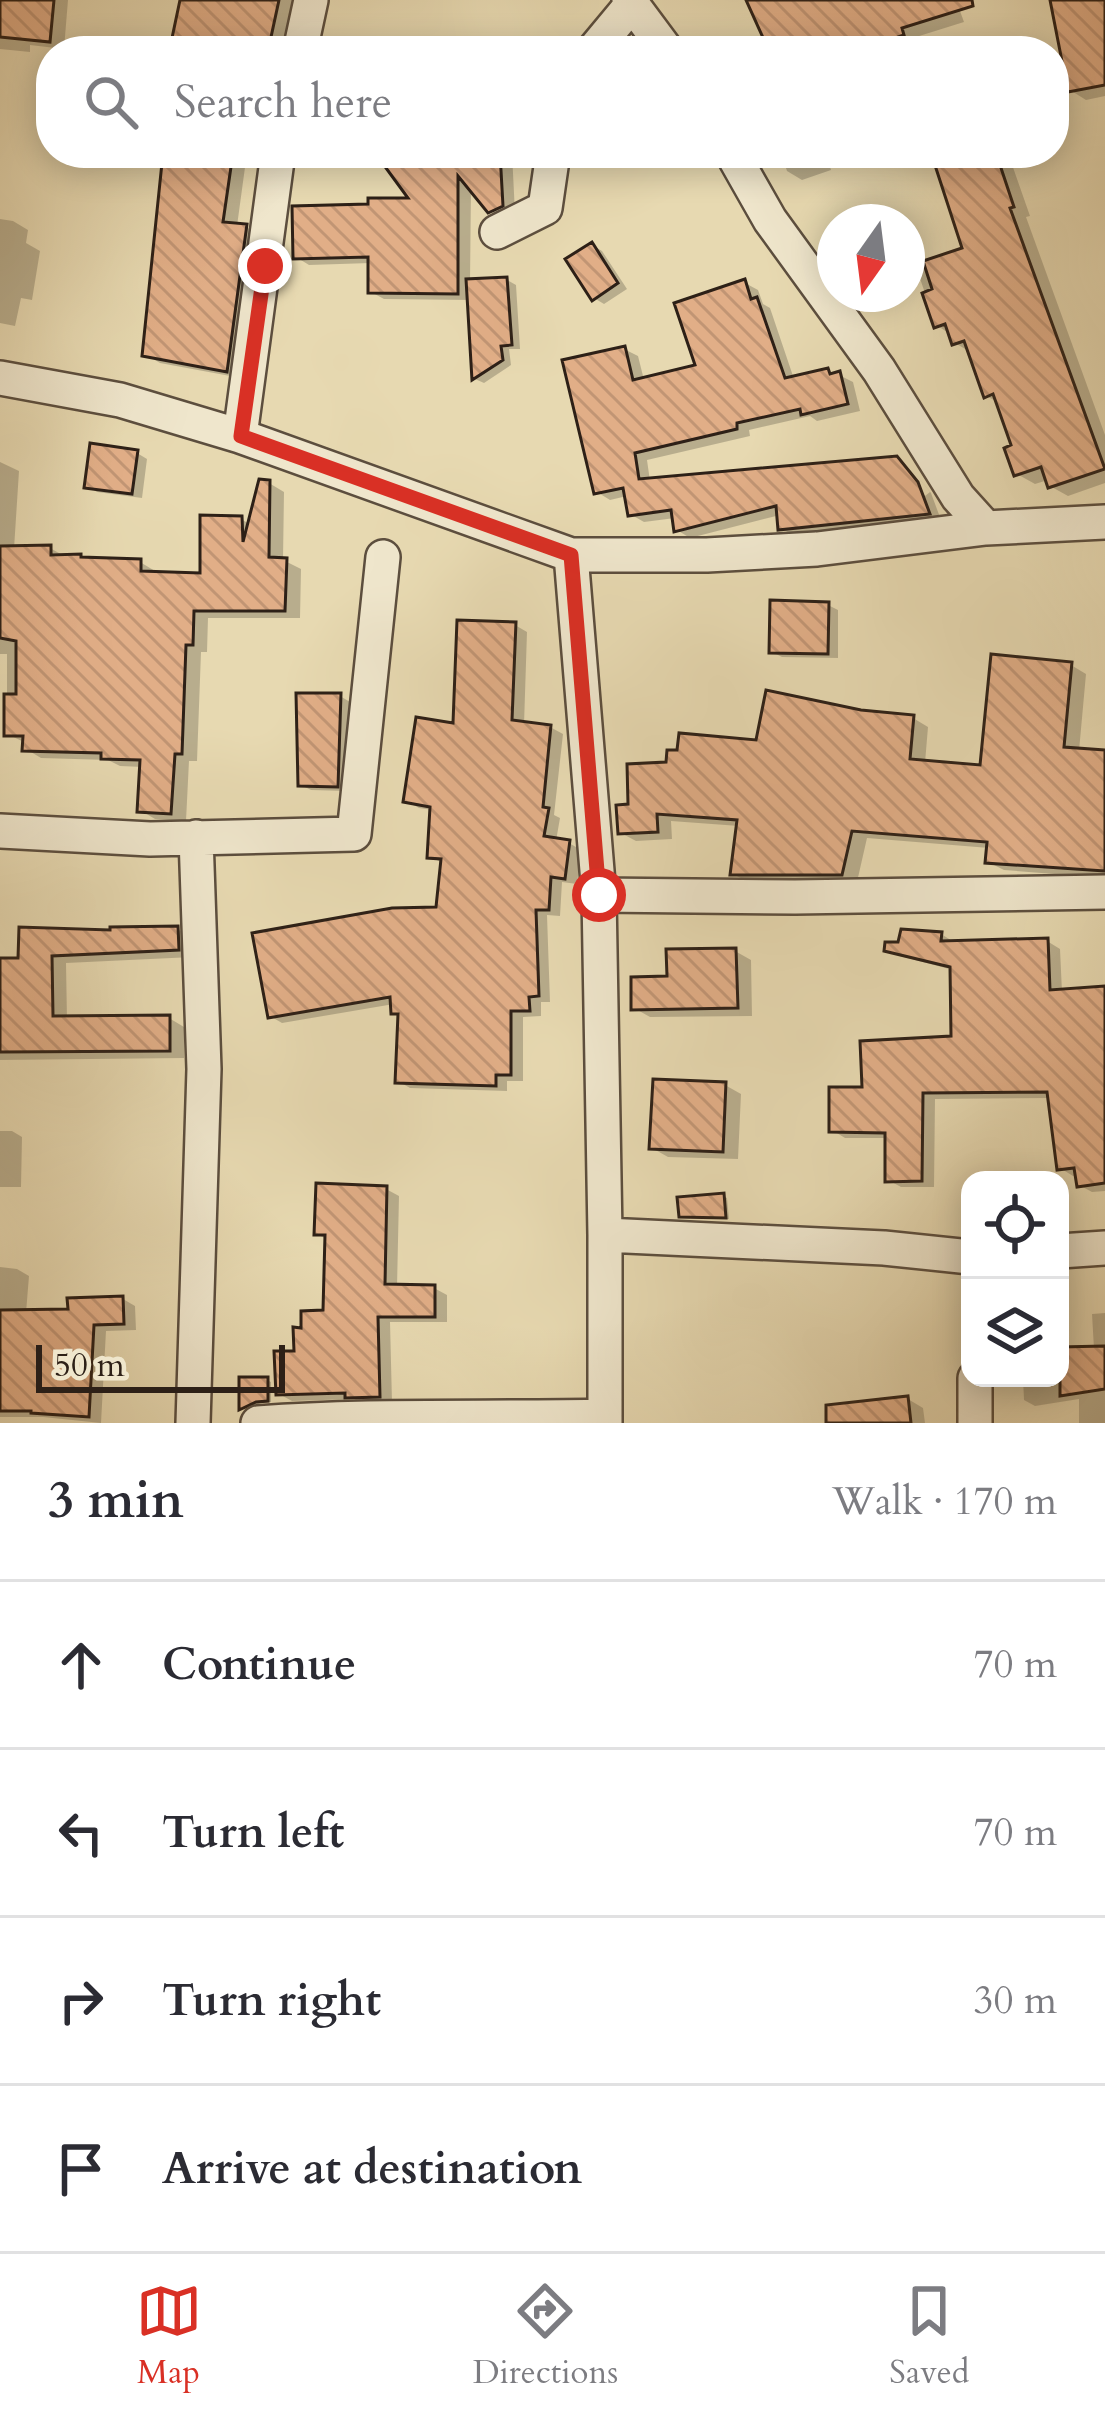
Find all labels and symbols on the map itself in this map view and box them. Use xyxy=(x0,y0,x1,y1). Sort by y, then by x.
north arrow xyxy=(817,204,925,312)
route end xyxy=(238,239,292,293)
route start xyxy=(572,868,626,922)
scale bar xyxy=(36,1339,285,1392)

